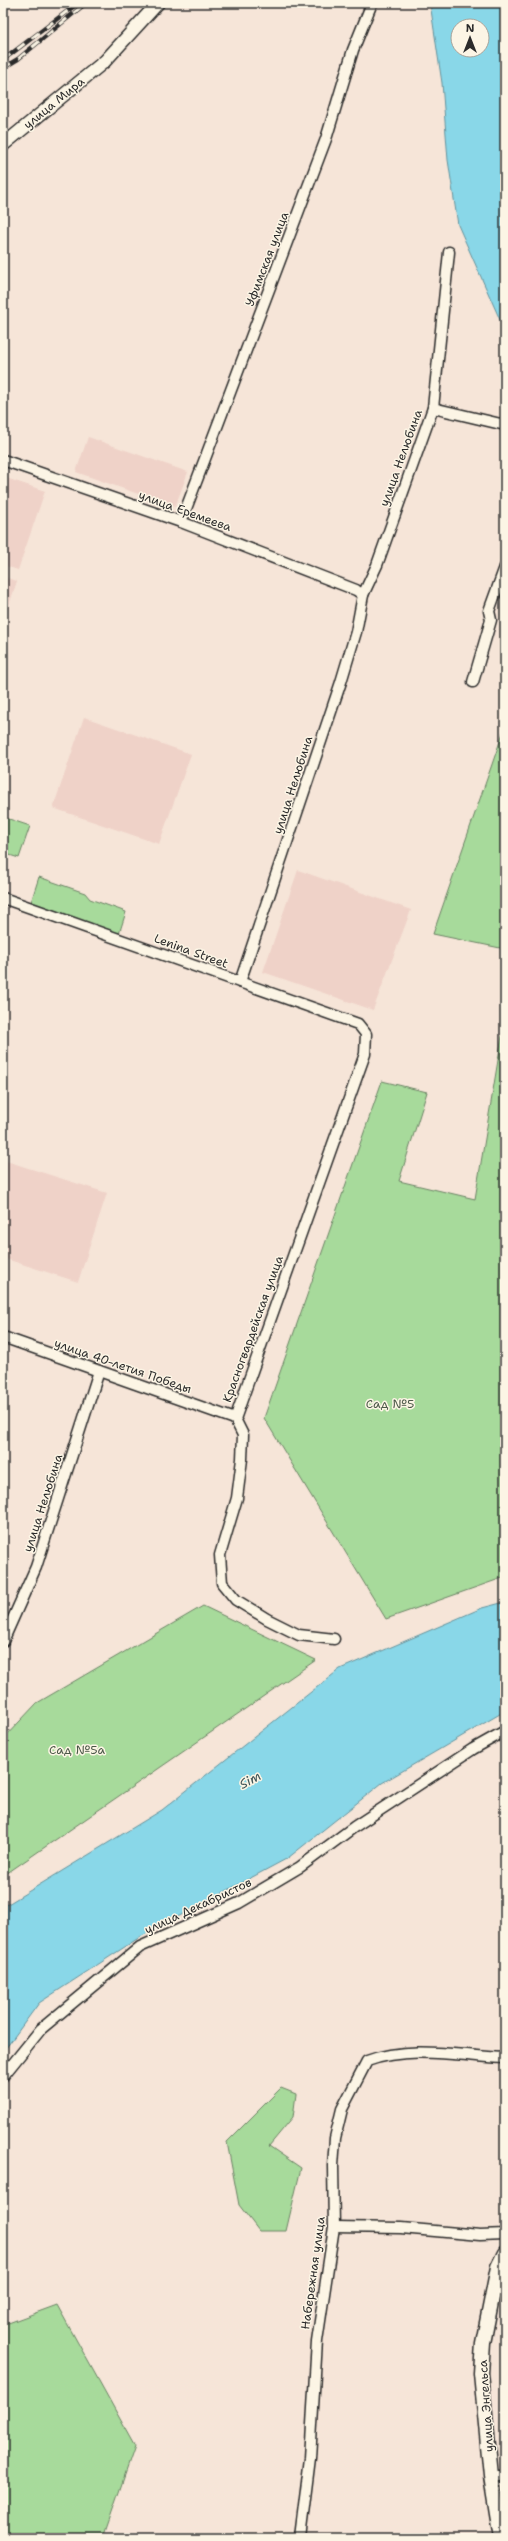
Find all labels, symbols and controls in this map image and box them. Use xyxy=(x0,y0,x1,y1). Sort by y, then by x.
north arrow xyxy=(450,18,490,58)
text: N xyxy=(466,21,475,36)
street label: улица Мира xyxy=(20,73,88,132)
street label: Уфимская улица xyxy=(242,209,293,309)
street label: улица Нелюбина xyxy=(376,407,426,509)
street label: улица Еремеева xyxy=(136,487,234,535)
street label: улица Нелюбина xyxy=(270,734,317,836)
street label: Lenina Street xyxy=(152,930,230,972)
street label: Красногвардейская улица xyxy=(219,1253,287,1405)
street label: улица 40-летия Победы xyxy=(52,1335,194,1397)
park label: Сад №5 xyxy=(366,1396,414,1412)
street label: улица Нелюбина xyxy=(20,1452,67,1554)
park label: Сад №5а xyxy=(49,1742,106,1758)
water label: Sim xyxy=(236,1767,264,1793)
street label: улица Декабристов xyxy=(142,1874,254,1938)
street label: Набережная улица xyxy=(297,2215,329,2330)
street label: улица Энгельса xyxy=(475,2359,497,2453)

